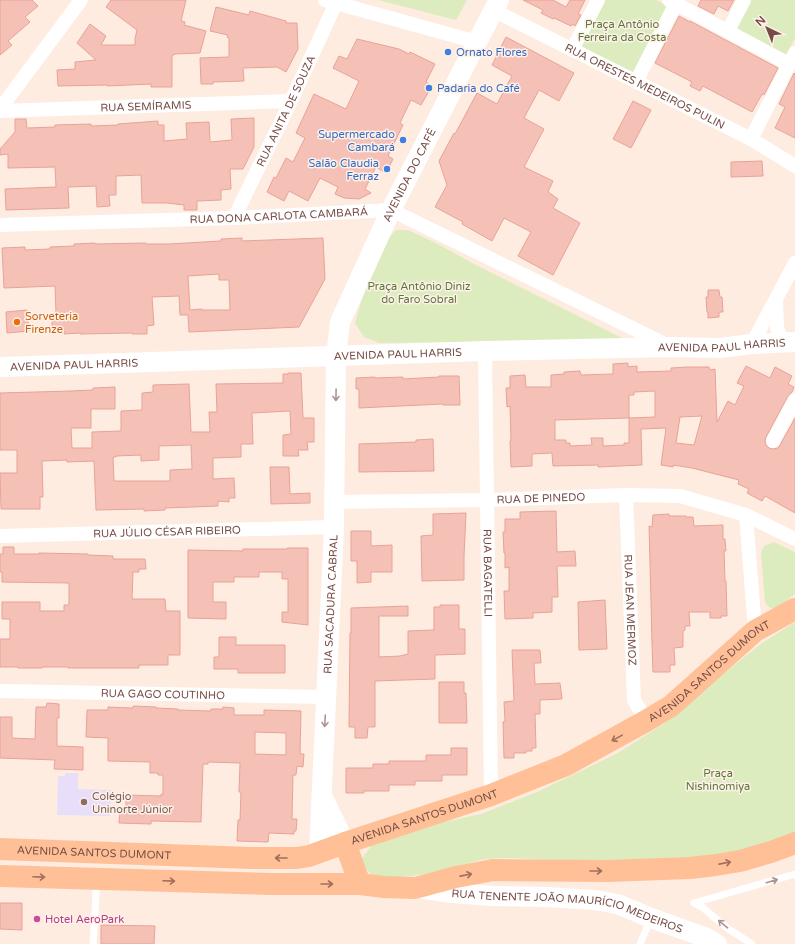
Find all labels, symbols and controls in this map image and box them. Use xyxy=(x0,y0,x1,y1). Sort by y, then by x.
north arrow xyxy=(747,8,787,48)
text: N xyxy=(753,13,768,29)
park label: Praça Antônio Ferreira da Costa xyxy=(578,18,666,44)
street label: RUA ORESTES MEDEIROS PULIN xyxy=(563,41,727,131)
place label: Ornato Flores xyxy=(456,46,527,59)
marker: Ornato Flores xyxy=(443,47,453,57)
street label: RUA ANITA DE SOUZA xyxy=(254,53,318,169)
place label: Padaria do Café xyxy=(437,82,520,95)
marker: Padaria do Café xyxy=(424,83,434,93)
street label: RUA SEMÍRAMIS xyxy=(100,98,192,114)
street label: AVENIDA DO CAFÉ xyxy=(380,126,438,224)
place label: Supermercado Cambará xyxy=(318,128,395,154)
marker: Supermercado Cambará xyxy=(398,135,408,145)
place label: Salão Claudia Ferraz xyxy=(308,157,380,183)
marker: Salão Claudia Ferraz xyxy=(382,164,392,174)
street label: RUA DONA CARLOTA CAMBARÁ xyxy=(190,204,368,226)
park label: Praça Antônio Diniz do Faro Sobral xyxy=(368,280,471,306)
place label: Sorveteria Firenze xyxy=(25,310,78,336)
marker: Sorveteria Firenze xyxy=(12,317,22,327)
street label: AVENIDA PAUL HARRIS xyxy=(657,336,786,355)
street label: AVENIDA PAUL HARRIS xyxy=(333,345,462,362)
street label: AVENIDA PAUL HARRIS xyxy=(10,356,138,373)
one-way arrow xyxy=(332,388,339,401)
street label: RUA DE PINEDO xyxy=(496,490,586,506)
street label: RUA JÚLIO CÉSAR RIBEIRO xyxy=(93,523,241,540)
street label: RUA BAGATELLI xyxy=(481,529,495,617)
street label: RUA SACADURA CABRAL xyxy=(321,534,340,674)
street label: RUA JEAN MERMOZ xyxy=(622,554,639,666)
street label: AVENIDA SANTOS DUMONT xyxy=(646,617,772,725)
street label: RUA GAGO COUTINHO xyxy=(101,686,225,702)
one-way arrow xyxy=(322,714,329,727)
one-way arrow xyxy=(611,734,623,742)
park label: Praça Nishinomiya xyxy=(686,767,750,793)
street label: AVENIDA SANTOS DUMONT xyxy=(349,786,500,847)
place label: Colégio Uninorte Júnior xyxy=(92,790,173,816)
marker: Colégio Uninorte Júnior xyxy=(79,797,89,807)
street label: AVENIDA SANTOS DUMONT xyxy=(17,843,172,862)
one-way arrow xyxy=(275,854,288,862)
one-way arrow xyxy=(719,859,732,867)
one-way arrow xyxy=(589,867,602,875)
one-way arrow xyxy=(459,871,472,879)
one-way arrow xyxy=(32,873,45,881)
one-way arrow xyxy=(162,877,175,885)
one-way arrow xyxy=(765,877,778,884)
one-way arrow xyxy=(320,880,333,888)
street label: RUA TENENTE JOÃO MAURÍCIO MEDEIROS xyxy=(451,886,685,935)
place label: Hotel AeroPark xyxy=(45,913,124,926)
marker: Hotel AeroPark xyxy=(32,914,42,924)
one-way arrow xyxy=(717,919,728,928)

